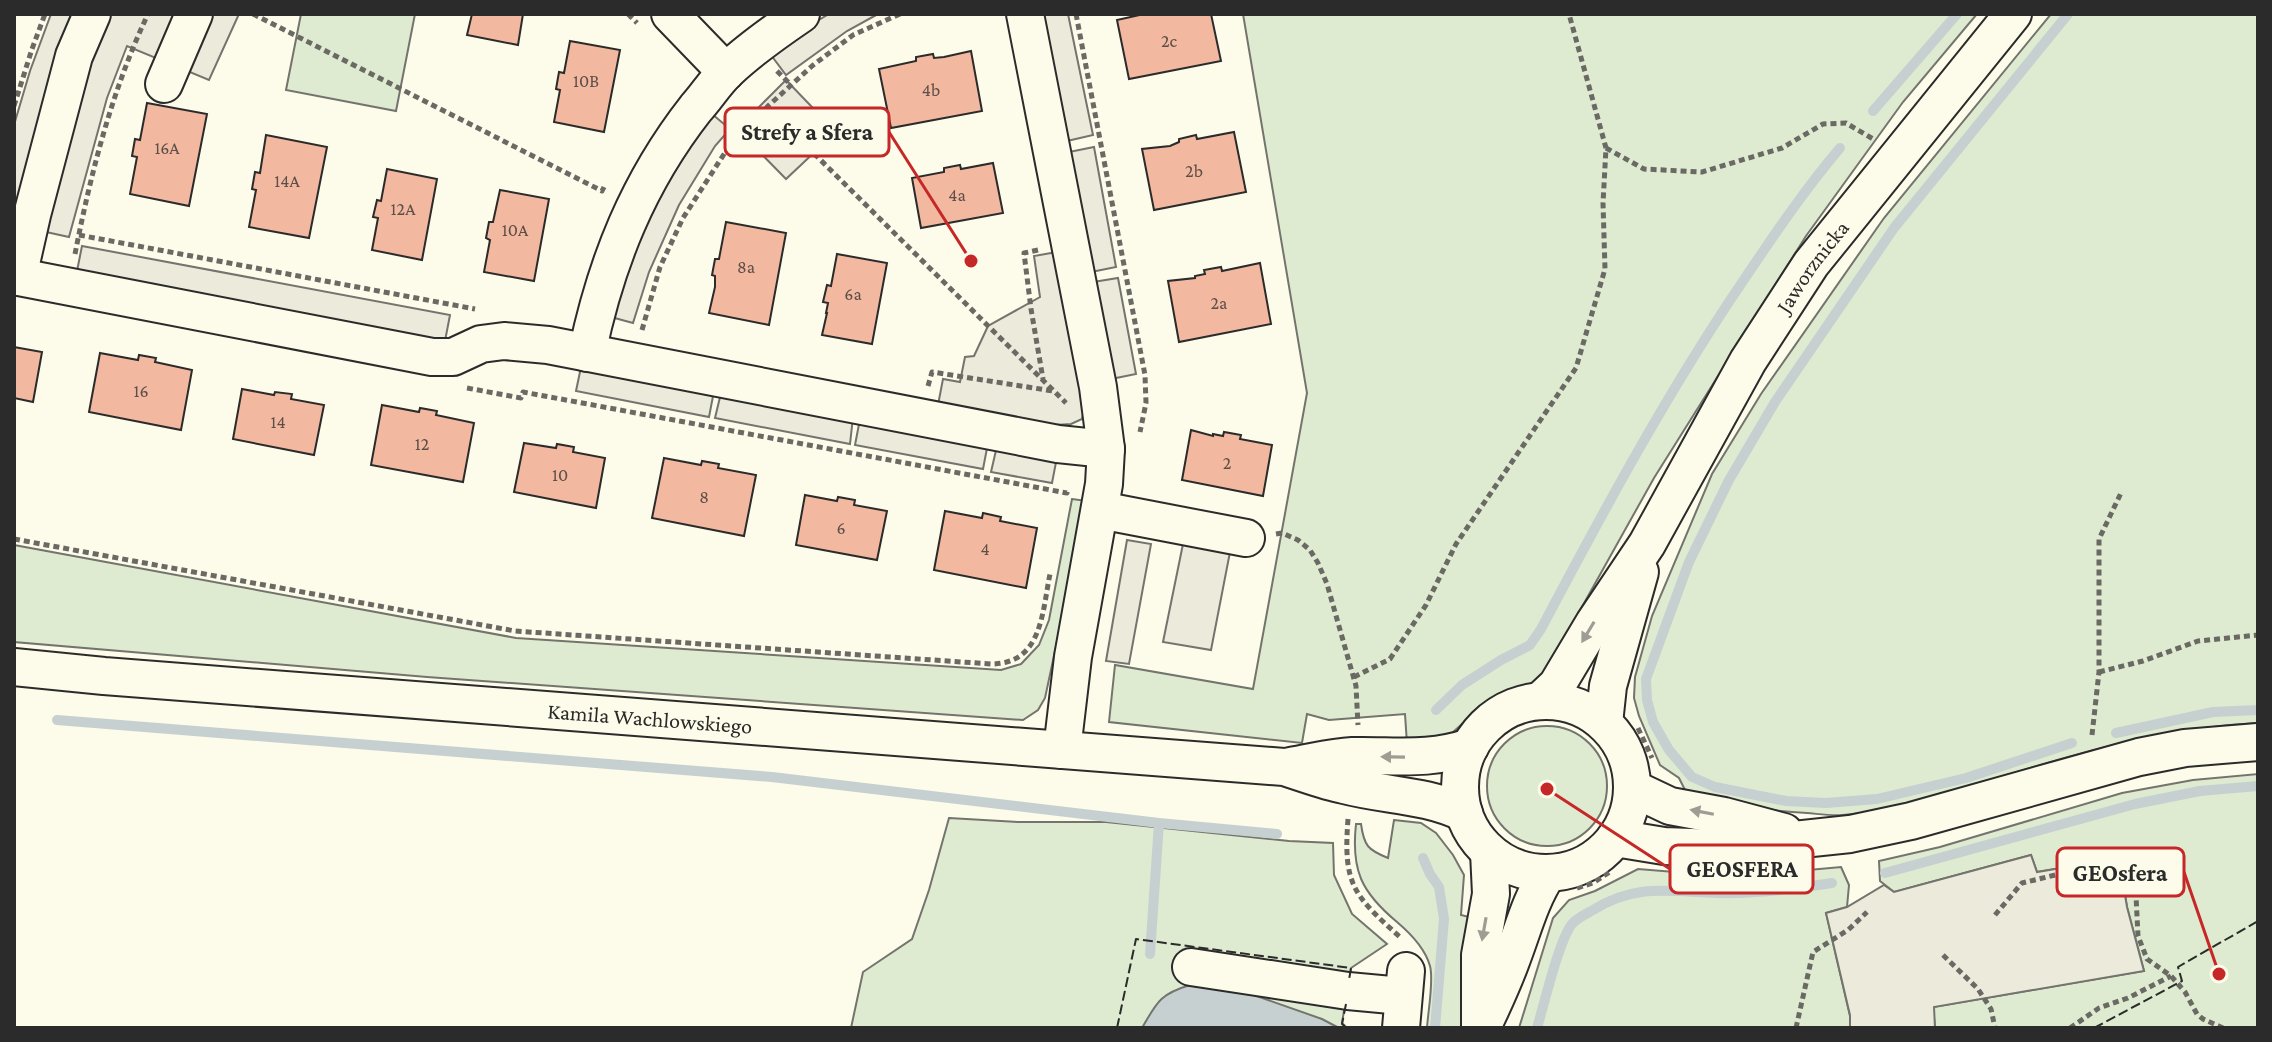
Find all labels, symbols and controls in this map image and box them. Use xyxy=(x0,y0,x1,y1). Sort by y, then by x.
house number: 2c xyxy=(1161,31,1178,51)
house number: 10B xyxy=(573,71,599,91)
house number: 4b xyxy=(922,80,940,100)
callout: Strefy a Sfera xyxy=(725,108,889,156)
text: Strefy a Sfera xyxy=(741,118,873,145)
house number: 16A xyxy=(154,138,180,158)
house number: 2b xyxy=(1185,161,1203,181)
house number: 14A xyxy=(274,171,300,191)
house number: 4a xyxy=(948,185,966,205)
house number: 12A xyxy=(391,199,416,219)
street label: Jaworznicka xyxy=(1769,215,1854,319)
house number: 10A xyxy=(502,220,529,240)
house number: 8a xyxy=(737,257,755,277)
house number: 6a xyxy=(844,284,862,304)
house number: 2a xyxy=(1211,293,1227,313)
house number: 16 xyxy=(133,381,149,401)
house number: 14 xyxy=(270,412,286,432)
house number: 12 xyxy=(415,434,429,454)
house number: 2 xyxy=(1223,453,1231,473)
house number: 10 xyxy=(552,465,568,485)
house number: 8 xyxy=(699,487,709,507)
house number: 6 xyxy=(836,518,846,538)
house number: 4 xyxy=(980,539,990,559)
one-way arrow xyxy=(1582,621,1596,643)
street label: Kamila Wachlowskiego xyxy=(547,698,753,738)
one-way arrow xyxy=(1380,750,1405,763)
one-way arrow xyxy=(1689,805,1714,818)
callout: GEOSFERA xyxy=(1670,845,1813,893)
callout: GEOsfera xyxy=(2057,848,2184,896)
text: GEOSFERA xyxy=(1686,855,1799,882)
text: GEOsfera xyxy=(2073,859,2168,886)
one-way arrow xyxy=(1478,917,1490,942)

